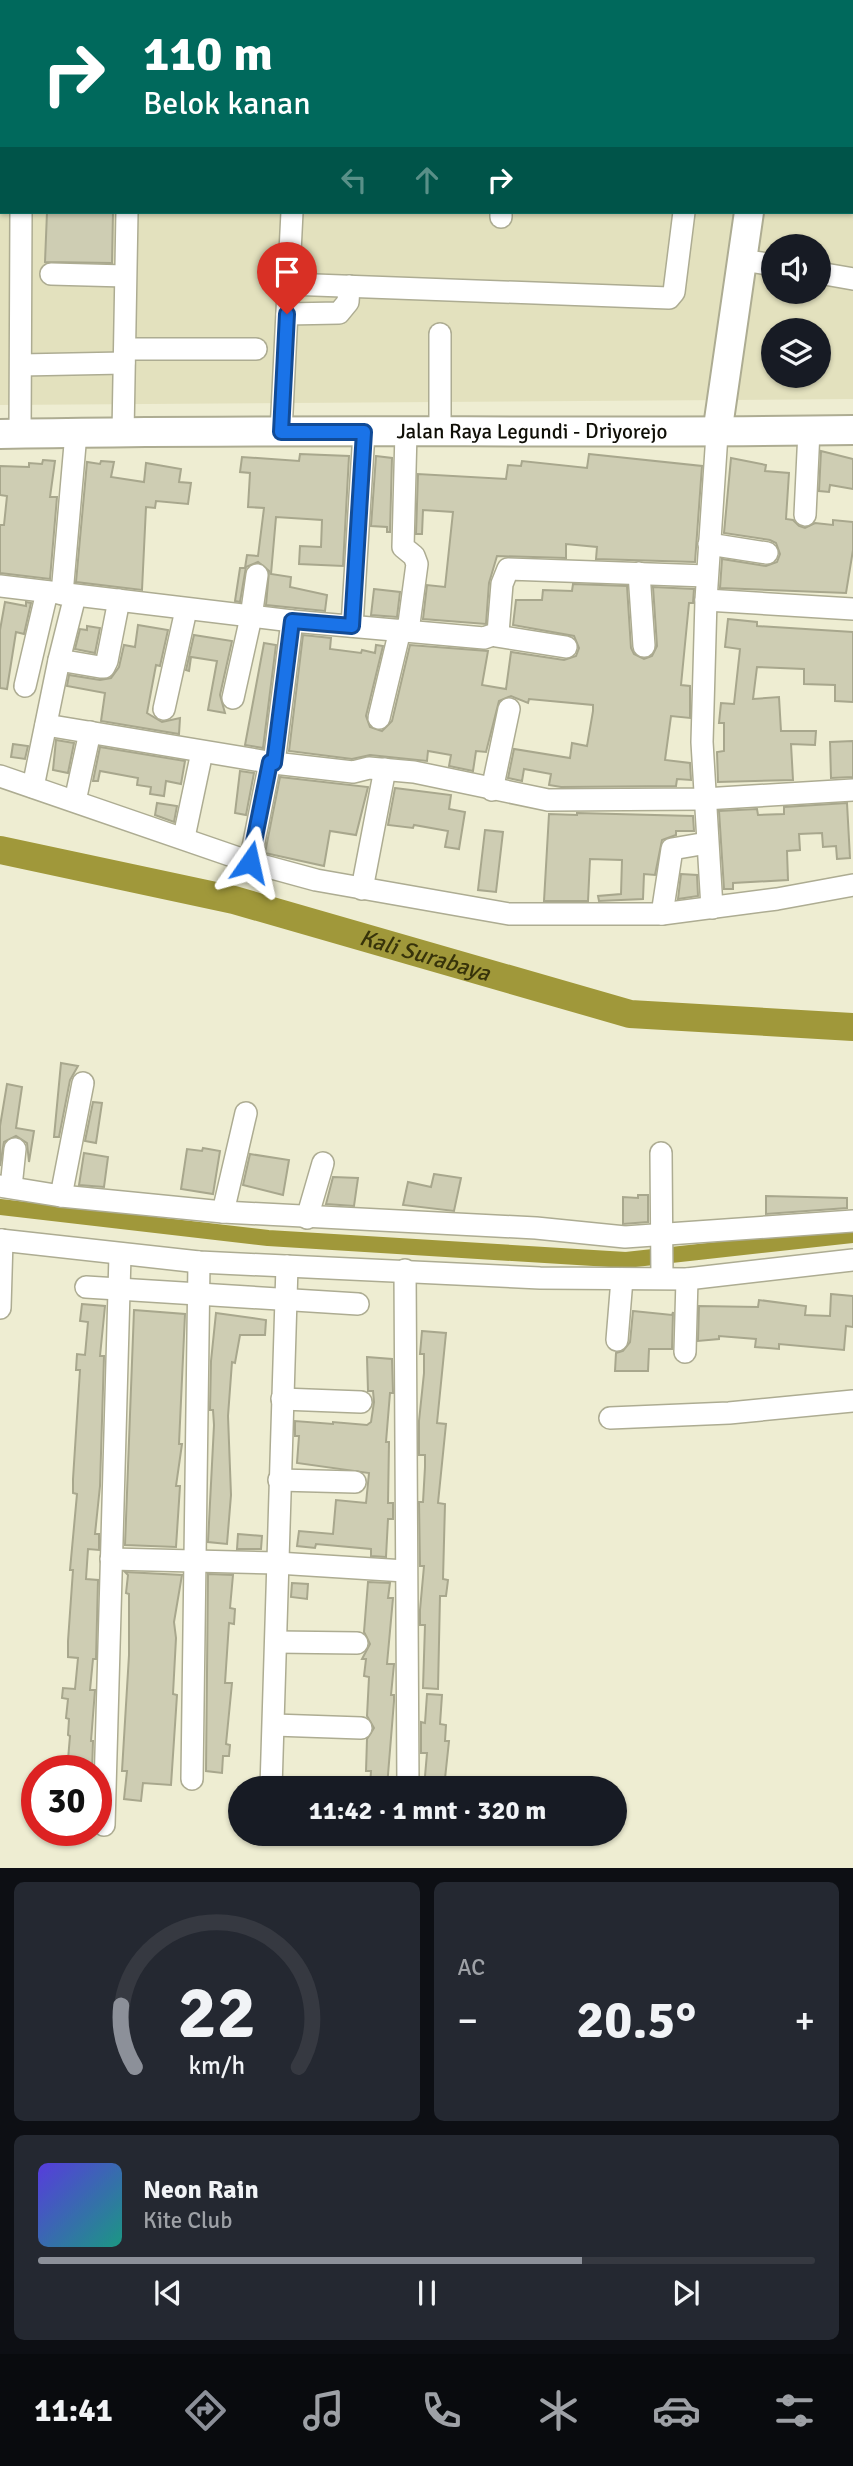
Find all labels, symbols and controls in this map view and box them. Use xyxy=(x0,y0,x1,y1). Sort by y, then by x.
text: 110 m xyxy=(143,24,273,84)
icon: right xyxy=(28,28,119,119)
text: Belok kanan xyxy=(143,84,311,123)
icon: left xyxy=(335,161,373,199)
icon: ahead xyxy=(408,161,446,199)
icon: right xyxy=(481,161,519,199)
map controls xyxy=(761,234,831,388)
button: sound xyxy=(761,234,831,304)
pin xyxy=(257,242,317,314)
icon: arrive xyxy=(268,253,306,291)
button: layers xyxy=(761,318,831,388)
street label: Jalan Raya Legundi - Driyorejo xyxy=(397,418,667,444)
position arrow xyxy=(213,825,287,899)
water label: Kali Surabaya xyxy=(356,923,495,988)
speed limit sign: 30 xyxy=(21,1755,112,1846)
text: 11:42 · 1 mnt · 320 m xyxy=(309,1795,546,1827)
text: AC xyxy=(458,1953,485,1982)
text: 22 xyxy=(177,1970,256,2059)
text: 20.5° xyxy=(576,1988,696,2052)
text: − xyxy=(458,1997,478,2044)
text: + xyxy=(794,1997,815,2044)
text: km/h xyxy=(188,2050,245,2081)
text: Neon Rain xyxy=(143,2174,259,2206)
text: Kite Club xyxy=(143,2206,232,2235)
icon: previous xyxy=(149,2274,187,2312)
icon: pause xyxy=(408,2274,446,2312)
icon: next xyxy=(667,2274,705,2312)
icon: directions xyxy=(181,2386,230,2435)
icon: music xyxy=(299,2386,348,2435)
icon: phone xyxy=(417,2386,466,2435)
icon: climate xyxy=(534,2386,583,2435)
icon: car xyxy=(652,2386,701,2435)
icon: filters xyxy=(770,2386,819,2435)
text: 11:41 xyxy=(34,2391,113,2430)

